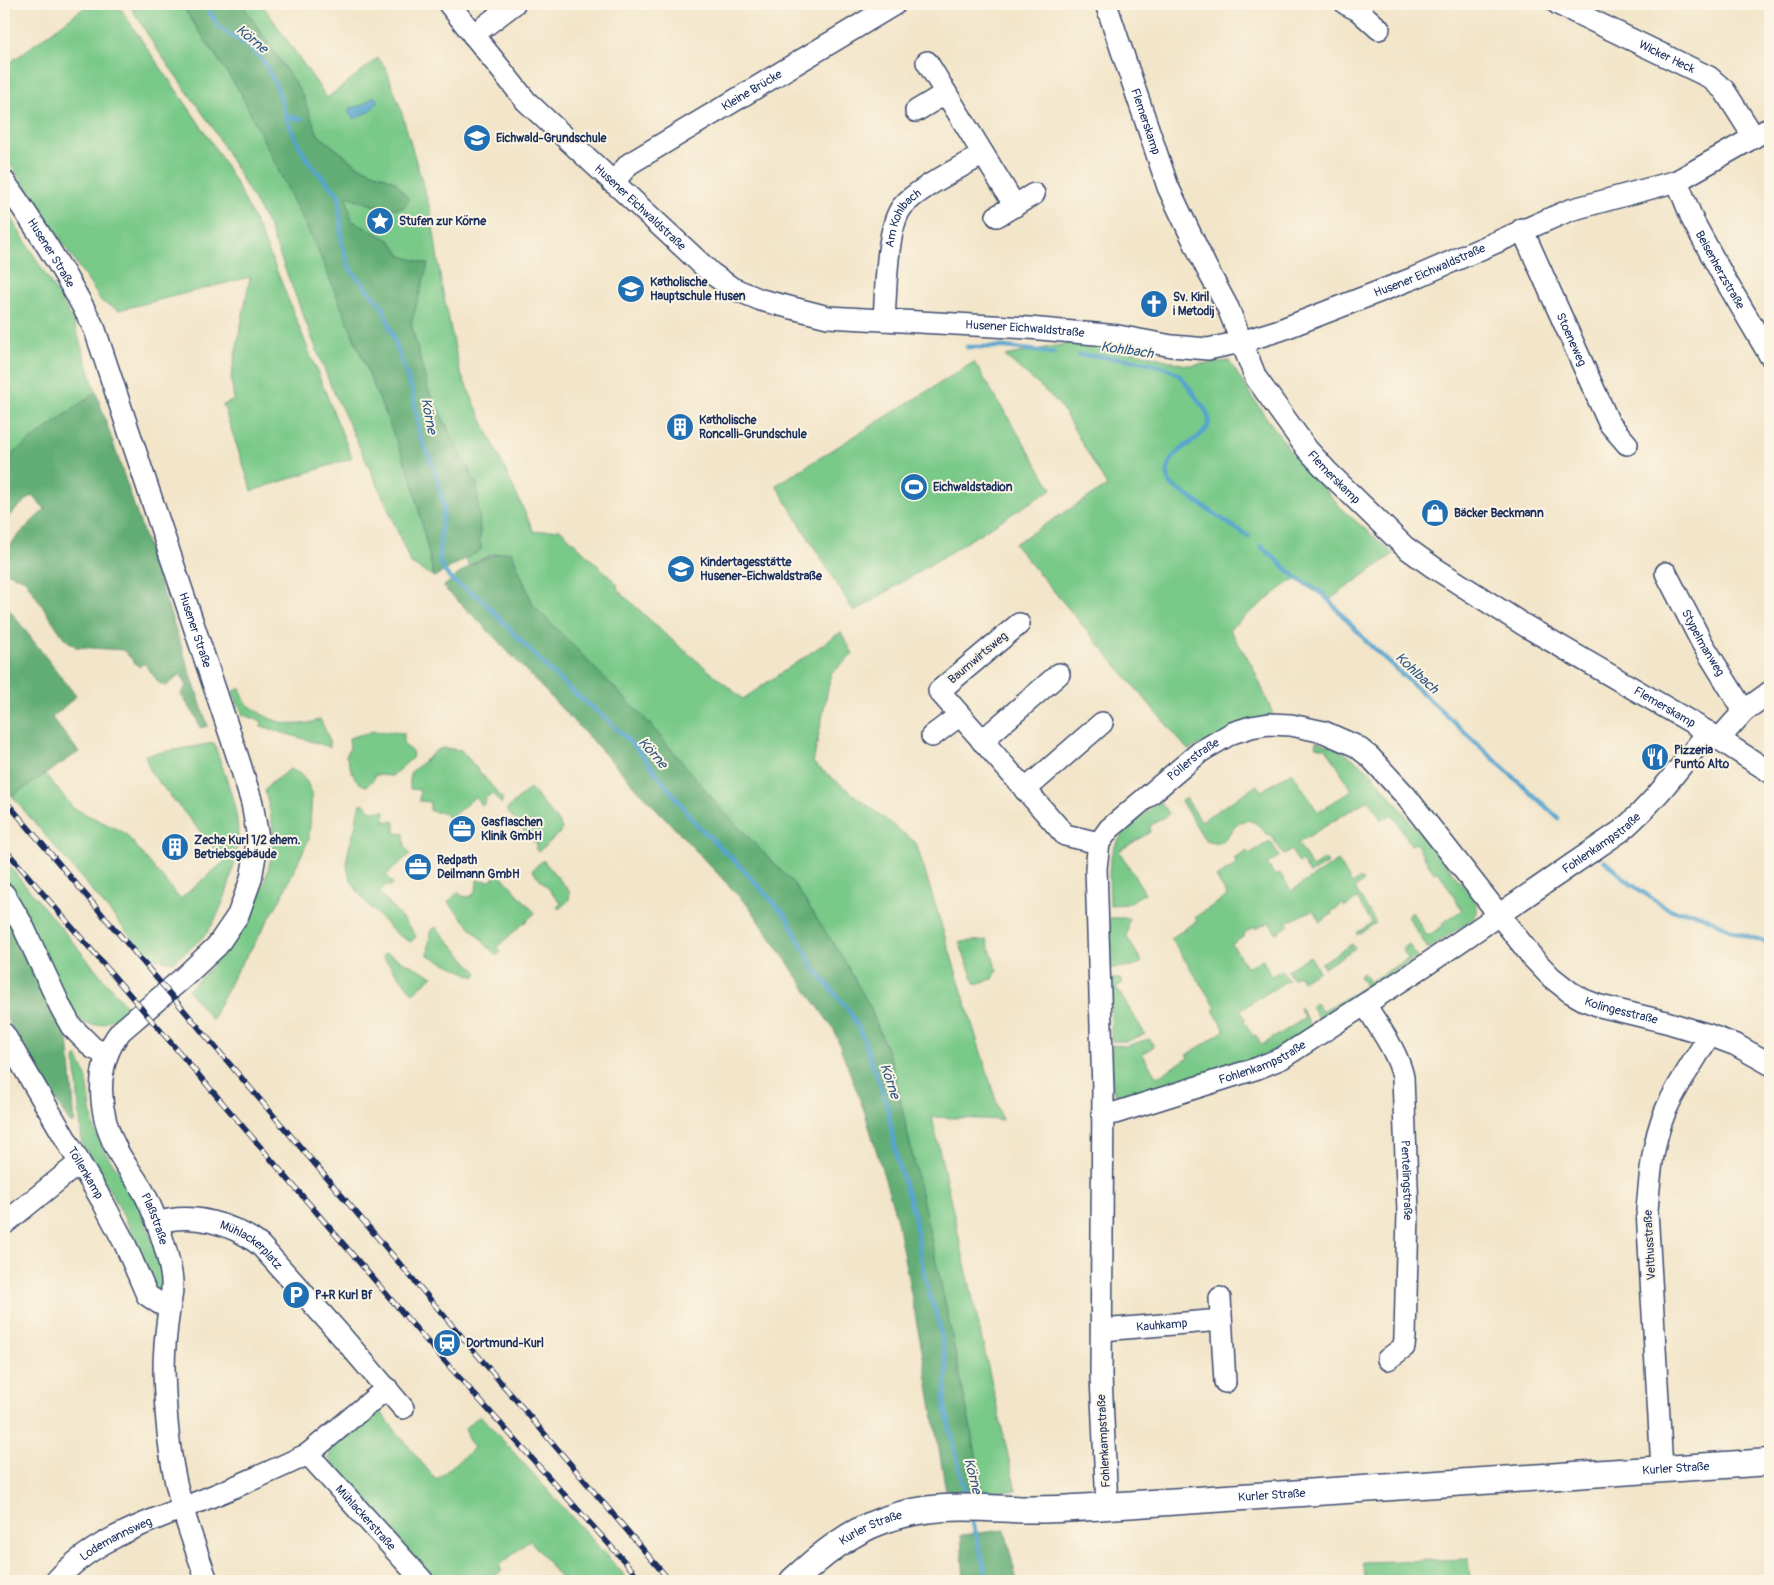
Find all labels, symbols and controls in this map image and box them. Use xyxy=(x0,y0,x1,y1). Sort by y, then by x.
water label: Körne xyxy=(233,21,273,58)
street label: Wicker Heck xyxy=(1636,37,1697,77)
street label: Kleine Brücke xyxy=(719,66,785,114)
street label: Flemerskamp xyxy=(1128,86,1164,157)
school or university icon: Eichwald-Grundschule xyxy=(462,123,492,153)
place label: Eichwald-Grundschule xyxy=(496,131,608,146)
street label: Husener Eichwaldstraße xyxy=(591,161,689,254)
street label: Am Kohlbach xyxy=(882,185,924,248)
place icon: Stufen zur Körne xyxy=(365,206,395,236)
place label: Stufen zur Körne xyxy=(399,214,487,229)
street label: Husener Straße xyxy=(24,215,78,290)
street label: Beisenherzstraße xyxy=(1692,228,1748,312)
street label: Husener Eichwaldstraße xyxy=(1372,240,1488,300)
school or university icon: Katholische Hauptschule Husen xyxy=(616,274,646,304)
place label: Katholische Hauptschule Husen xyxy=(650,275,746,304)
church icon: Sv. Kiril i Metodij xyxy=(1139,289,1169,319)
place label: Sv. Kiril i Metodij xyxy=(1173,290,1215,319)
street label: Stoeneweg xyxy=(1553,310,1590,368)
street label: Husener Eichwaldstraße xyxy=(965,317,1085,340)
water label: Kohlbach xyxy=(1100,338,1156,362)
water label: Körne xyxy=(417,397,441,437)
building icon: Katholische Roncalli-Grundschule xyxy=(665,412,695,442)
place label: Katholische Roncalli-Grundschule xyxy=(699,413,808,442)
street label: Flemerskamp xyxy=(1304,447,1364,507)
sports icon: Eichwaldstadion xyxy=(899,472,929,502)
place label: Eichwaldstadion xyxy=(933,480,1013,495)
shop icon: Bäcker Beckmann xyxy=(1420,498,1450,528)
place label: Bäcker Beckmann xyxy=(1454,506,1544,521)
school or university icon: Kindertagesstätte Husener-Eichwaldstraße xyxy=(666,554,696,584)
place label: Kindertagesstätte Husener-Eichwaldstraße xyxy=(700,555,823,584)
street label: Husener Straße xyxy=(176,590,215,670)
street label: Stypelmanweg xyxy=(1678,607,1728,679)
street label: Baumwirtsweg xyxy=(945,629,1011,687)
water label: Kohlbach xyxy=(1392,649,1443,698)
street label: Flemerskamp xyxy=(1631,683,1699,731)
water label: Körne xyxy=(635,734,673,774)
street label: Pöllerstraße xyxy=(1164,735,1222,784)
restaurant icon: Pizzeria Punto Alto xyxy=(1640,742,1670,772)
place label: Pizzeria Punto Alto xyxy=(1674,743,1730,772)
street label: Fohlenkampstraße xyxy=(1559,809,1644,877)
office icon: Gasflaschen Klinik GmbH xyxy=(447,814,477,844)
place label: Gasflaschen Klinik GmbH xyxy=(481,815,543,844)
building icon: Zeche Kurl 1/2 ehem. Betriebsgebäude xyxy=(160,832,190,862)
place label: Zeche Kurl 1/2 ehem. Betriebsgebäude xyxy=(194,833,301,862)
office icon: Redpath Deilmann GmbH xyxy=(403,852,433,882)
place label: Redpath Deilmann GmbH xyxy=(437,853,520,882)
street label: Kolingesstraße xyxy=(1582,993,1660,1027)
street label: Fohlenkampstraße xyxy=(1217,1037,1309,1087)
water label: Körne xyxy=(876,1061,905,1103)
street label: Pentelingstraße xyxy=(1398,1140,1416,1221)
street label: Töllenkamp xyxy=(64,1144,107,1202)
street label: Plaßstraße xyxy=(138,1190,171,1247)
street label: Velthusstraße xyxy=(1641,1209,1659,1281)
street label: Mühlackerplatz xyxy=(218,1217,286,1273)
parking icon: P+R Kurl Bf xyxy=(281,1280,311,1310)
place label: P+R Kurl Bf xyxy=(315,1288,373,1303)
street label: Kauhkamp xyxy=(1136,1315,1188,1335)
station icon: Dortmund-Kurl xyxy=(432,1328,462,1358)
place label: Dortmund-Kurl xyxy=(466,1336,544,1351)
street label: Fohlenkampstraße xyxy=(1094,1394,1114,1488)
water label: Körne xyxy=(960,1457,986,1498)
street label: Kurler Straße xyxy=(1642,1459,1710,1478)
street label: Mühlackerstraße xyxy=(332,1482,399,1553)
street label: Kurler Straße xyxy=(1238,1485,1306,1505)
street label: Kurler Straße xyxy=(836,1507,904,1549)
street label: Lodemannsweg xyxy=(77,1514,154,1564)

